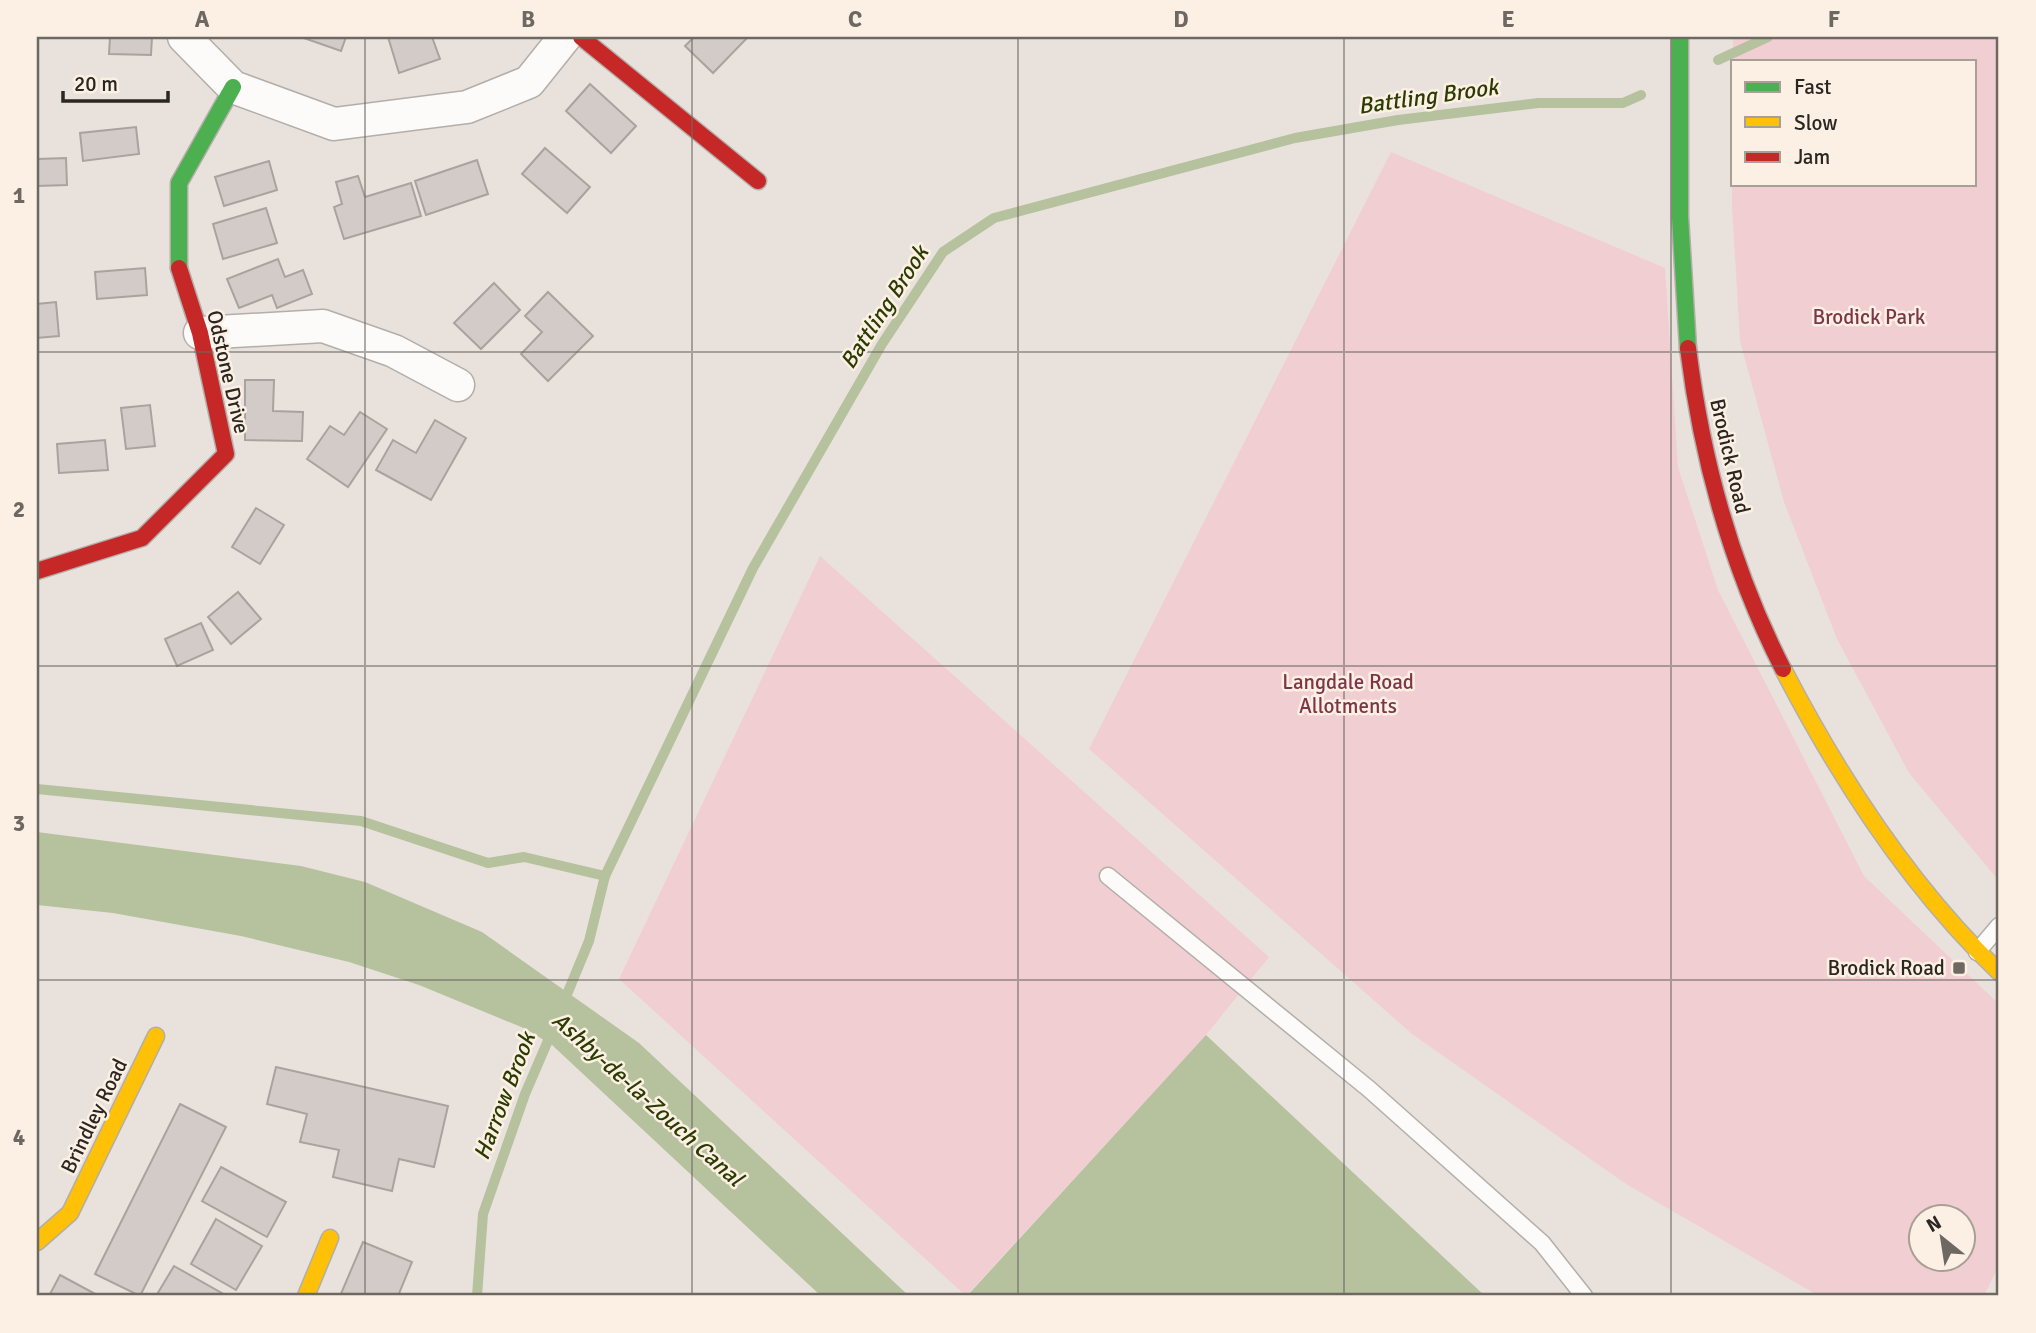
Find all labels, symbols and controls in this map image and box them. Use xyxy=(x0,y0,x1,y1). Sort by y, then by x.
text: A xyxy=(195,5,210,34)
text: B xyxy=(521,5,535,34)
text: C xyxy=(848,5,862,34)
text: D xyxy=(1173,5,1189,34)
text: E xyxy=(1501,5,1515,34)
text: F xyxy=(1828,5,1840,34)
scale bar xyxy=(63,60,168,104)
legend xyxy=(1731,60,1976,186)
text: 20 m xyxy=(74,71,118,97)
water label: Battling Brook xyxy=(1356,72,1502,121)
text: Fast xyxy=(1794,74,1831,100)
text: Slow xyxy=(1794,110,1838,136)
text: Jam xyxy=(1794,144,1830,170)
text: 1 xyxy=(13,181,25,210)
water label: Battling Brook xyxy=(834,238,936,374)
park label: Brodick Park xyxy=(1813,304,1926,330)
street label: Odstone Drive xyxy=(201,308,255,436)
street label: Brodick Road xyxy=(1704,396,1756,516)
text: 2 xyxy=(13,495,25,524)
park label: Langdale Road Allotments xyxy=(1282,669,1414,719)
text: 3 xyxy=(13,809,25,838)
place label: Brodick Road xyxy=(1828,955,1945,981)
marker: Brodick Road xyxy=(1951,960,1967,976)
water label: Ashby-de-la-Zouch Canal xyxy=(546,1006,751,1194)
water label: Harrow Brook xyxy=(467,1026,543,1164)
street label: Brindley Road xyxy=(55,1054,133,1178)
text: 4 xyxy=(13,1123,25,1152)
north arrow xyxy=(1906,1204,1976,1274)
text: N xyxy=(1922,1210,1946,1238)

